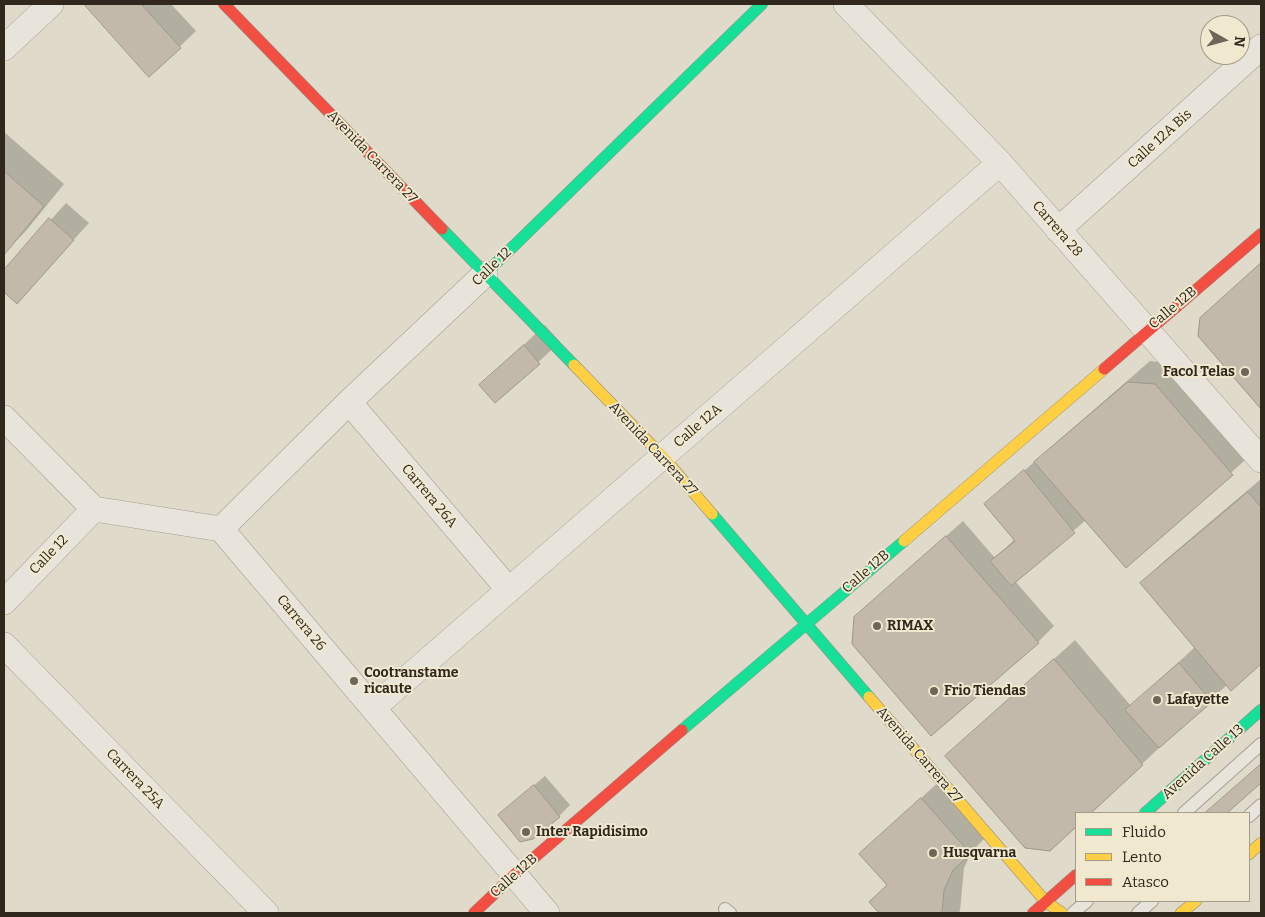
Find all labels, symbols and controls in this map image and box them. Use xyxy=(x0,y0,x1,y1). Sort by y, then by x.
north arrow xyxy=(1200,15,1250,65)
text: N xyxy=(1230,35,1248,48)
street label: Calle 12A Bis xyxy=(1124,106,1196,172)
street label: Avenida Carrera 27 xyxy=(323,107,421,207)
street label: Carrera 28 xyxy=(1028,198,1086,260)
street label: Calle 12 xyxy=(469,244,515,290)
street label: Calle 12B xyxy=(1146,283,1200,333)
place label: Facol Telas xyxy=(1163,364,1235,380)
marker: Facol Telas xyxy=(1239,366,1251,378)
street label: Avenida Carrera 27 xyxy=(605,399,701,499)
street label: Calle 12A xyxy=(671,401,725,451)
street label: Carrera 26A xyxy=(398,461,460,531)
street label: Calle 12 xyxy=(26,532,72,578)
street label: Calle 12B xyxy=(839,547,893,597)
street label: Carrera 26 xyxy=(273,592,329,654)
place label: RIMAX xyxy=(887,618,933,634)
marker: RIMAX xyxy=(871,620,883,632)
place label: Cootranstame ricaute xyxy=(364,665,458,698)
marker: Cootranstame ricaute xyxy=(348,675,360,687)
place label: Frio Tiendas xyxy=(944,683,1026,699)
marker: Frio Tiendas xyxy=(928,685,940,697)
place label: Lafayette xyxy=(1167,692,1229,708)
marker: Lafayette xyxy=(1151,694,1163,706)
street label: Avenida Carrera 27 xyxy=(873,703,965,807)
street label: Avenida Calle 13 xyxy=(1159,721,1247,803)
street label: Carrera 25A xyxy=(102,745,168,813)
legend xyxy=(1075,812,1250,902)
text: Fluido xyxy=(1122,823,1166,841)
place label: Inter Rapidisimo xyxy=(536,824,648,840)
marker: Inter Rapidisimo xyxy=(520,826,532,838)
place label: Husqvarna xyxy=(943,845,1016,861)
marker: Husqvarna xyxy=(927,847,939,859)
text: Lento xyxy=(1122,848,1162,866)
street label: Calle 12B xyxy=(487,851,541,901)
text: Atasco xyxy=(1122,873,1169,891)

